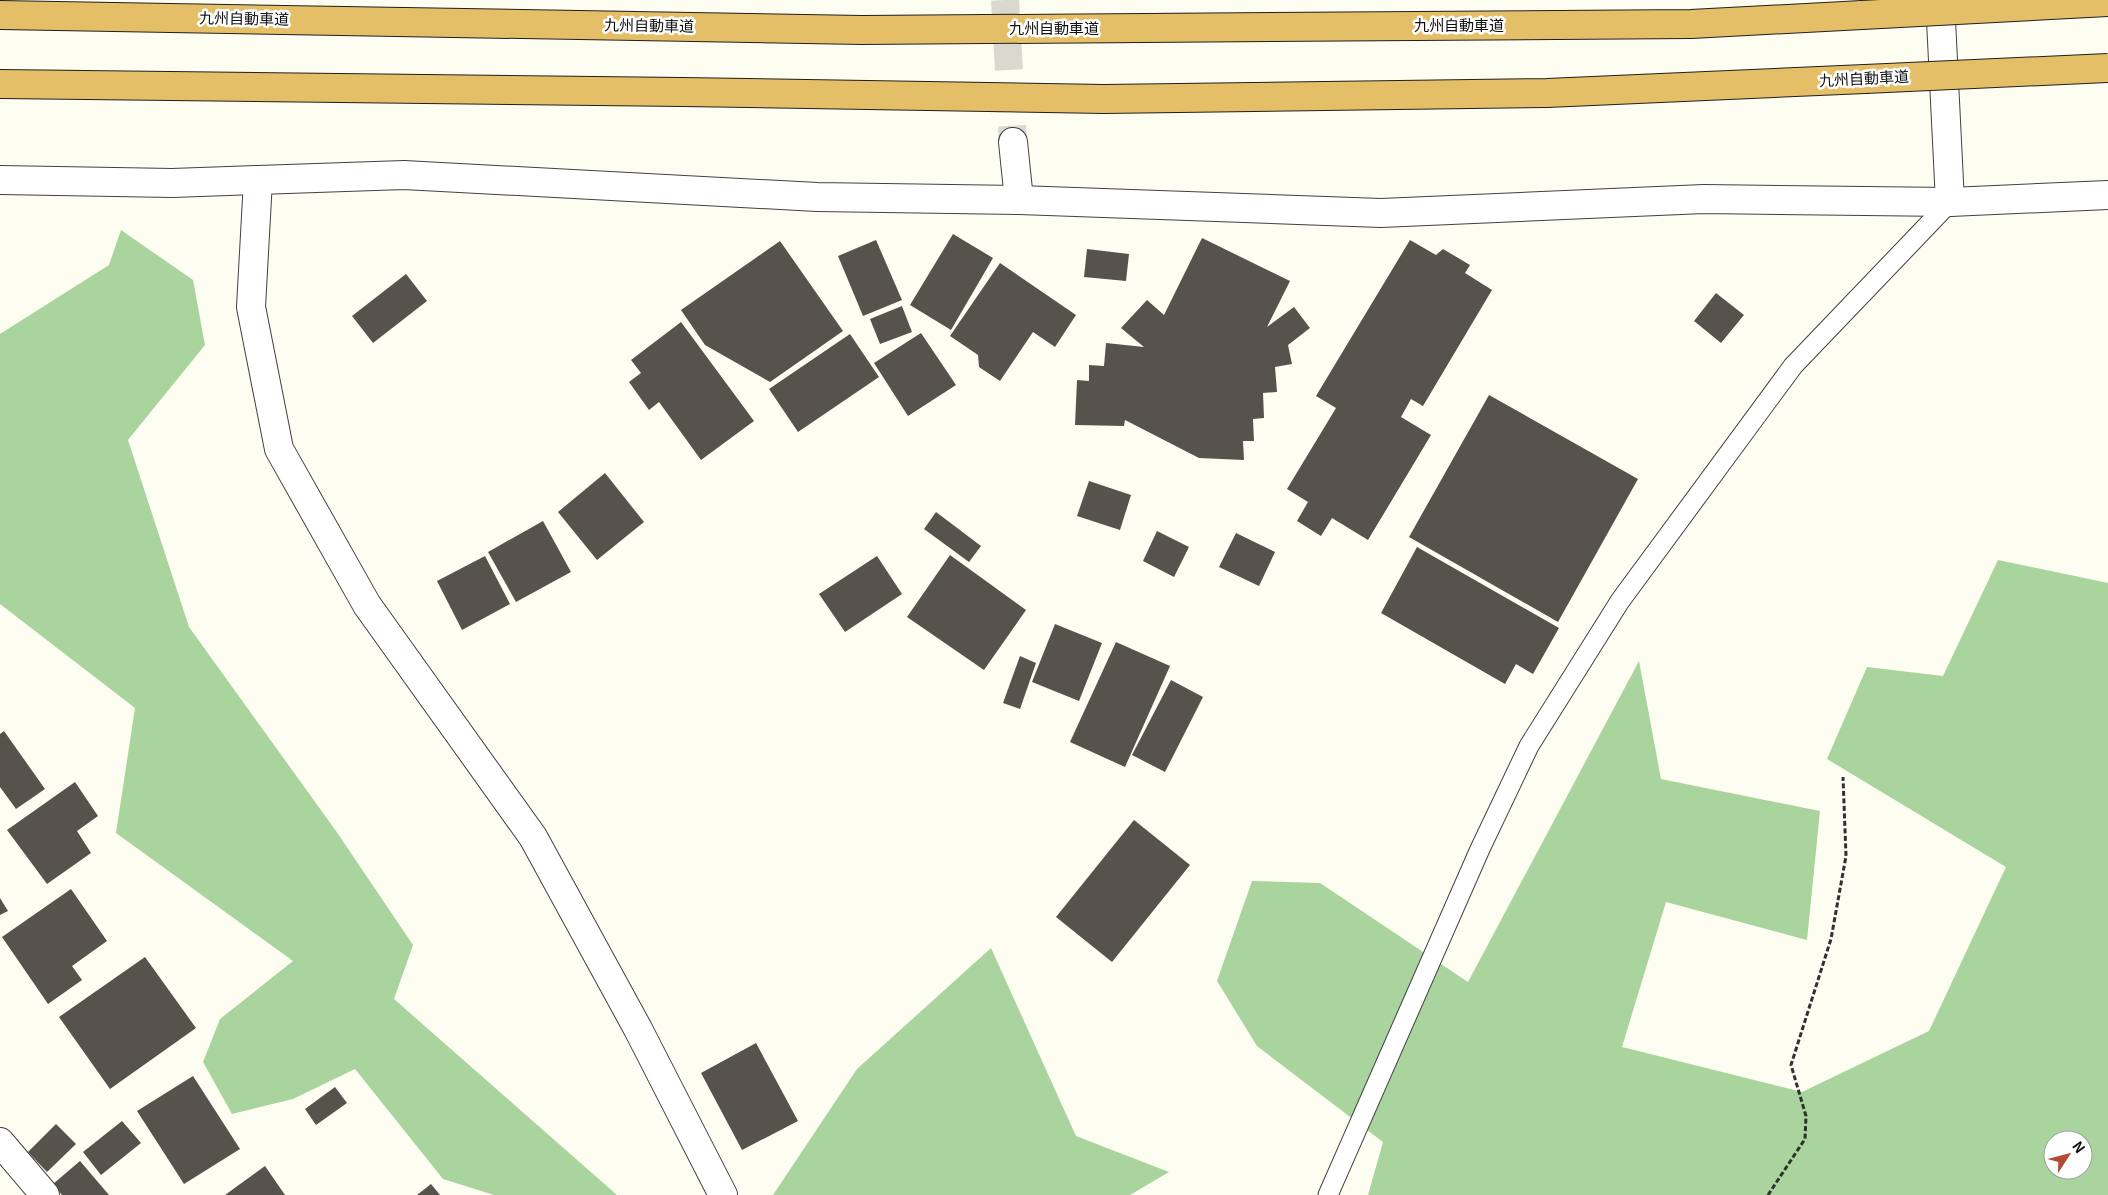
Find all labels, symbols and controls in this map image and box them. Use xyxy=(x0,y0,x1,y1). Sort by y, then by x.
street label: 九州自動車道 xyxy=(199,6,289,29)
street label: 九州自動車道 xyxy=(604,13,694,36)
street label: 九州自動車道 xyxy=(1414,14,1504,35)
street label: 九州自動車道 xyxy=(1009,17,1099,38)
street label: 九州自動車道 xyxy=(1818,65,1909,90)
north arrow xyxy=(2043,1130,2093,1180)
text: N xyxy=(2068,1137,2091,1157)

